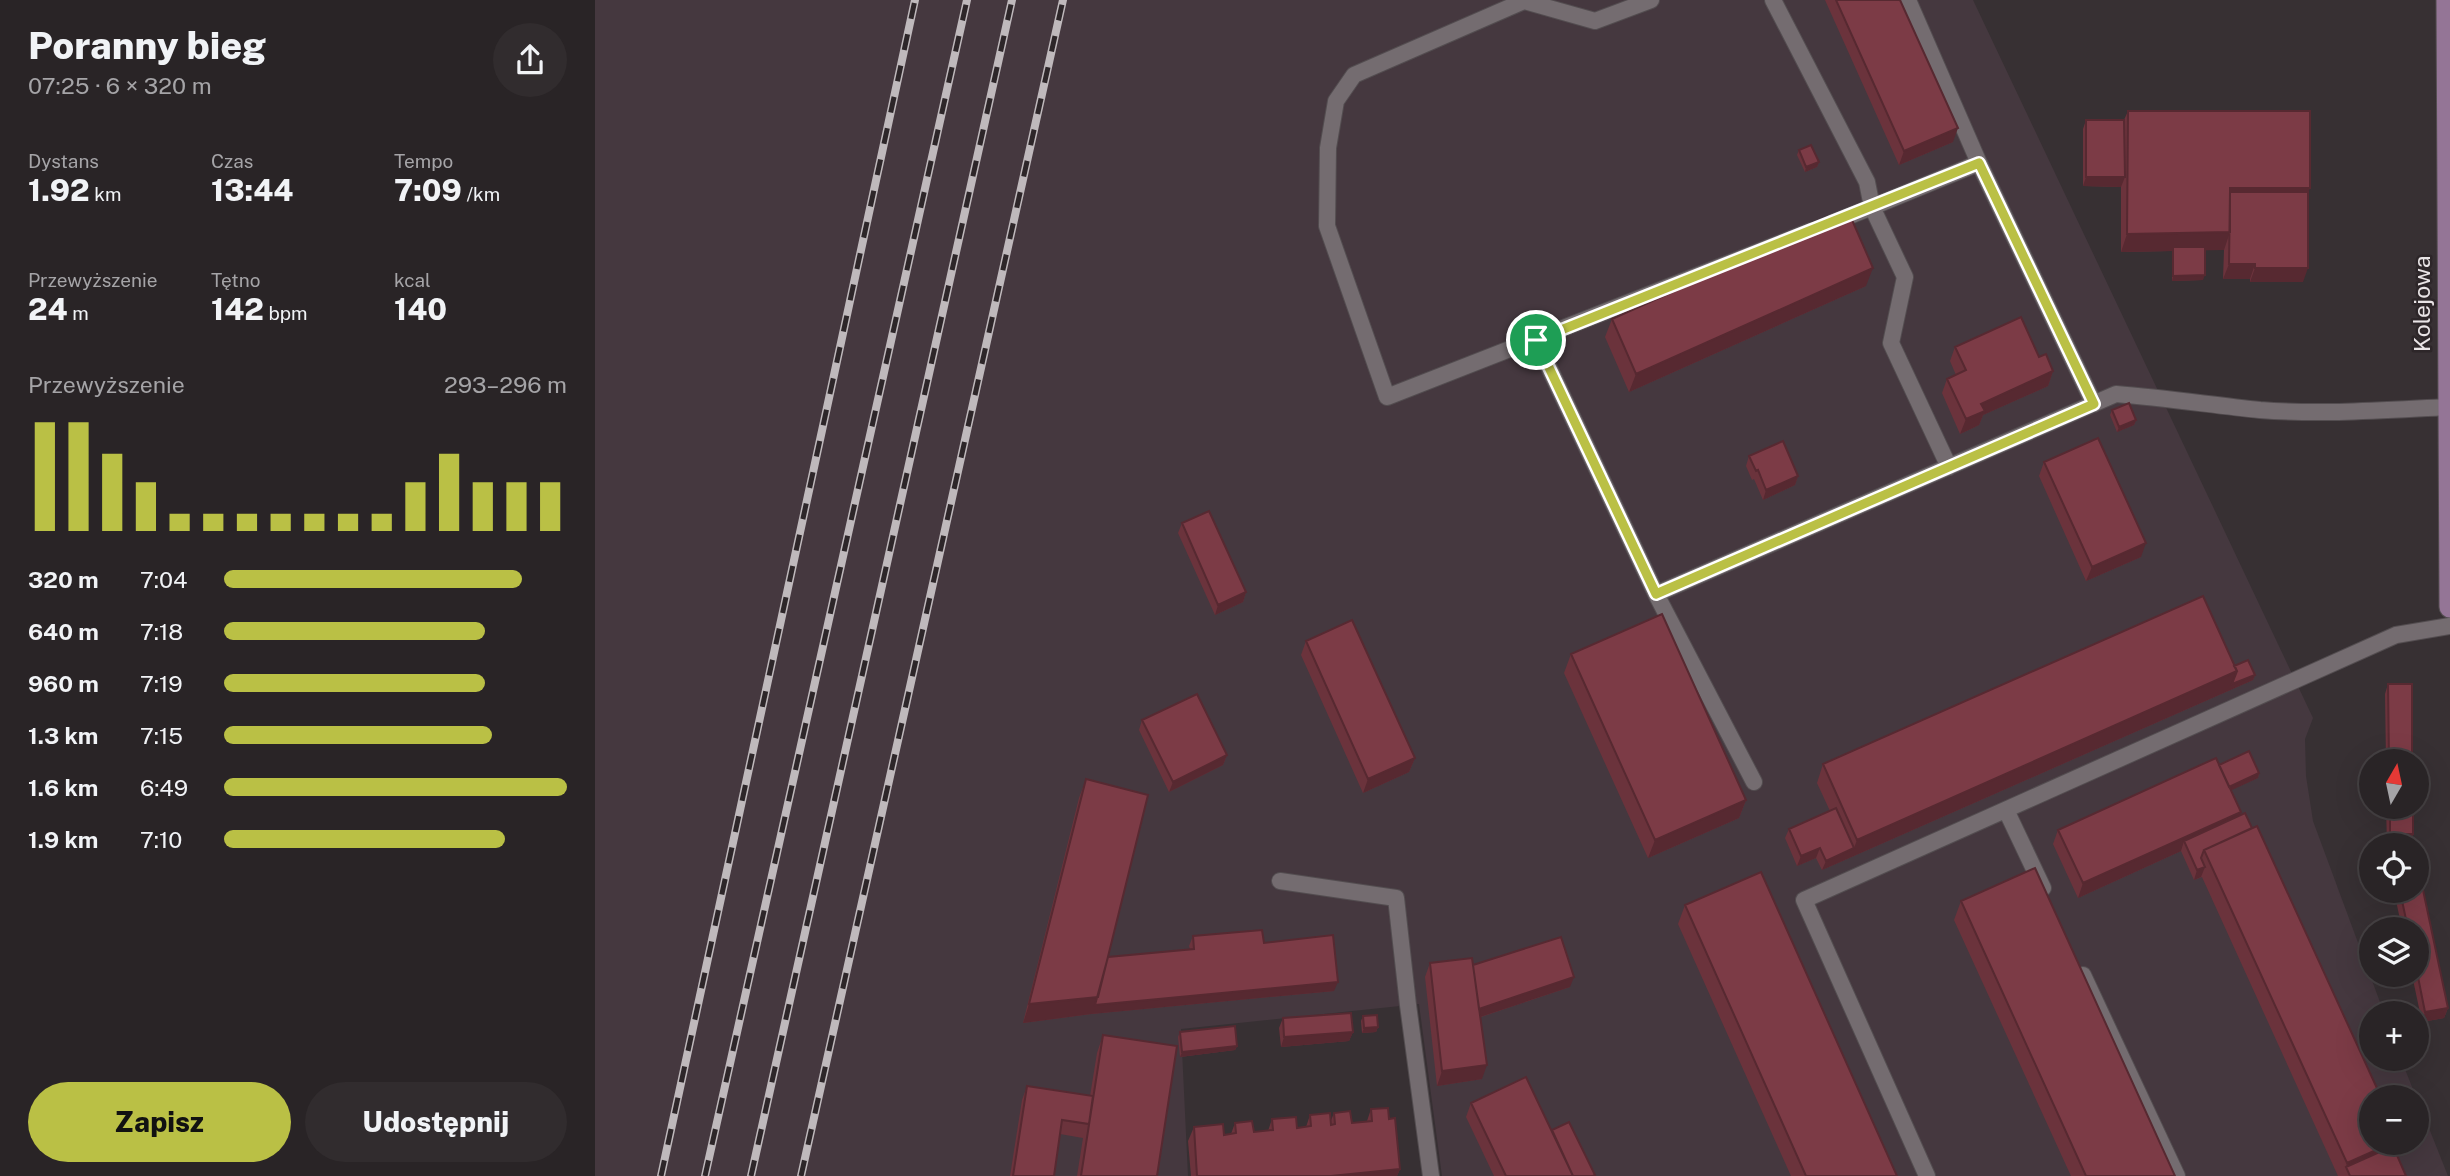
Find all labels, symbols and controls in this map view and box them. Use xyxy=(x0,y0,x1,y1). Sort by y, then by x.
text: Poranny bieg xyxy=(28,23,266,68)
button: share xyxy=(493,23,567,97)
text: 07:25 · 6 × 320 m xyxy=(28,72,212,99)
text: Dystans xyxy=(28,150,99,172)
text: Czas xyxy=(211,150,253,172)
text: Tempo xyxy=(394,150,453,172)
text: 1.92 xyxy=(28,172,90,208)
text: 13:44 xyxy=(211,172,293,208)
text: 7:09 xyxy=(394,172,462,208)
text: km xyxy=(90,183,121,205)
text: /km xyxy=(462,183,500,205)
street label: Kolejowa xyxy=(2408,256,2435,352)
text: Przewyższenie xyxy=(28,269,158,291)
text: Tętno xyxy=(211,269,260,291)
text: kcal xyxy=(394,269,431,291)
text: 24 xyxy=(28,291,68,327)
text: 142 xyxy=(211,291,264,327)
text: 140 xyxy=(394,291,447,327)
text: m xyxy=(68,302,89,324)
text: bpm xyxy=(264,302,308,324)
pin xyxy=(1506,310,1566,370)
icon: arrive xyxy=(1517,321,1555,359)
text: Przewyższenie xyxy=(28,371,185,398)
text: 293–296 m xyxy=(444,371,567,398)
text: 320 m xyxy=(28,566,99,593)
text: 7:04 xyxy=(140,566,188,593)
text: 640 m xyxy=(28,618,99,645)
text: 7:18 xyxy=(140,618,183,645)
text: 960 m xyxy=(28,670,99,697)
text: 7:19 xyxy=(140,670,183,697)
text: 1.3 km xyxy=(28,722,98,749)
text: 7:15 xyxy=(140,722,183,749)
north arrow xyxy=(2359,749,2429,819)
map controls xyxy=(2359,749,2429,1155)
text: 1.6 km xyxy=(28,774,98,801)
text: 6:49 xyxy=(140,774,188,801)
text: 1.9 km xyxy=(28,826,98,853)
text: 7:10 xyxy=(140,826,182,853)
button: locate xyxy=(2359,833,2429,903)
button: layers xyxy=(2359,917,2429,987)
button: + xyxy=(2359,1001,2429,1071)
button: Zapisz xyxy=(28,1082,291,1162)
button: Udostępnij xyxy=(305,1082,567,1162)
button: − xyxy=(2359,1085,2429,1155)

